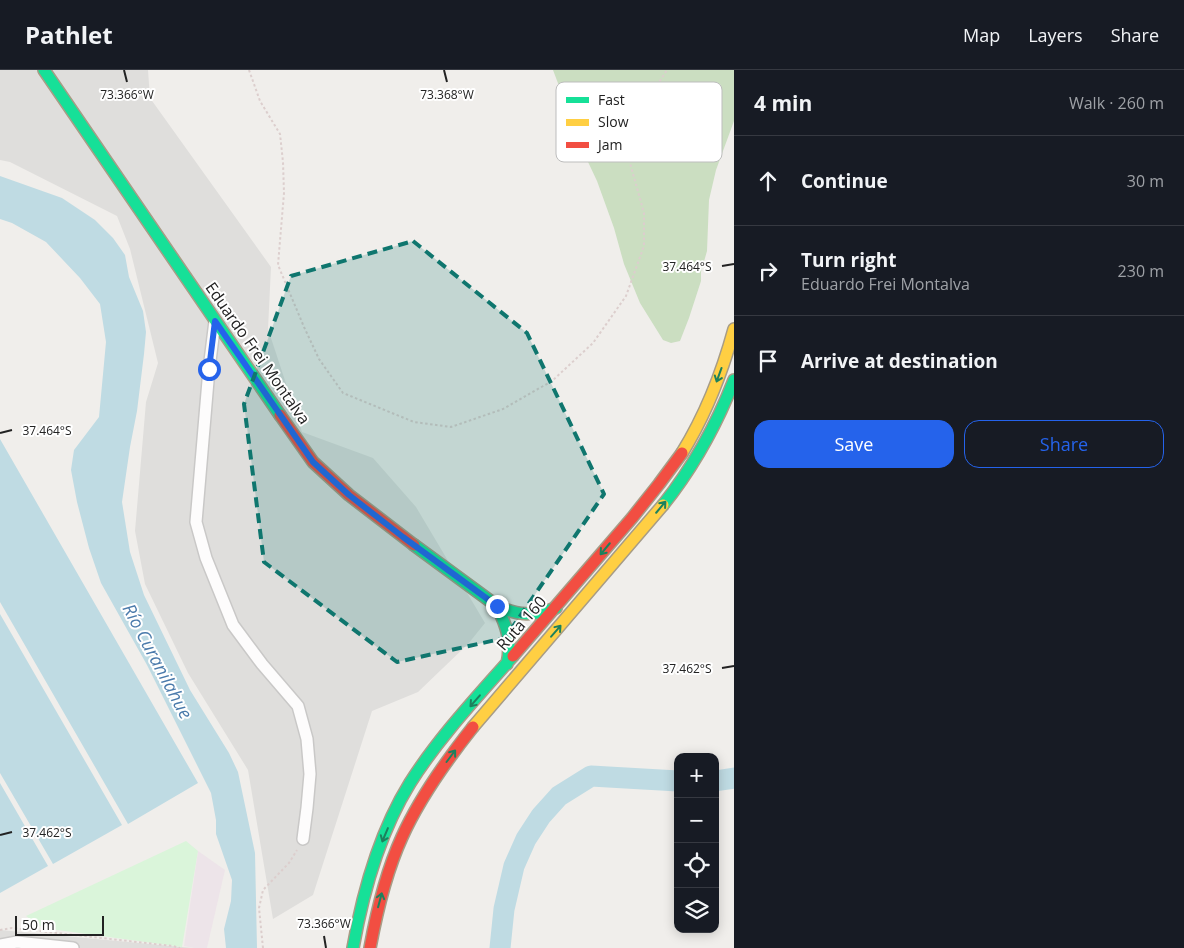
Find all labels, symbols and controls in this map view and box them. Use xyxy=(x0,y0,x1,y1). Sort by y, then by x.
text: Pathlet xyxy=(25,18,113,51)
text: Map xyxy=(963,23,1000,47)
text: Layers xyxy=(1028,23,1083,47)
text: Share xyxy=(1111,23,1159,47)
legend xyxy=(556,82,722,162)
text: 73.366°W xyxy=(100,86,154,103)
text: 73.368°W xyxy=(420,86,474,103)
text: 4 min xyxy=(754,89,812,117)
text: Fast xyxy=(598,90,625,109)
text: Walk · 260 m xyxy=(1069,92,1164,114)
text: Slow xyxy=(598,112,629,131)
text: Jam xyxy=(596,135,623,154)
icon: ahead xyxy=(754,167,782,195)
text: Continue xyxy=(801,168,888,194)
text: 30 m xyxy=(1127,170,1164,192)
text: Turn right xyxy=(801,247,896,273)
icon: right xyxy=(754,257,782,285)
text: 37.464°S xyxy=(662,258,712,275)
text: 230 m xyxy=(1118,260,1164,282)
text: Eduardo Frei Montalva xyxy=(801,273,970,295)
street label: Eduardo Frei Montalva xyxy=(201,278,315,428)
icon: arrive xyxy=(754,347,782,375)
text: Arrive at destination xyxy=(801,348,998,374)
route start xyxy=(198,358,221,381)
one-way arrow xyxy=(714,367,724,382)
button: Save xyxy=(754,420,954,468)
button: Share xyxy=(964,420,1164,468)
text: 37.464°S xyxy=(22,422,72,439)
one-way arrow xyxy=(655,501,667,514)
one-way arrow xyxy=(600,542,611,555)
street label: Ruta 160 xyxy=(491,591,551,655)
route end xyxy=(486,595,509,618)
water label: Río Curanilahue xyxy=(118,599,198,723)
one-way arrow xyxy=(550,625,561,638)
text: 37.462°S xyxy=(662,660,712,677)
one-way arrow xyxy=(469,694,481,707)
one-way arrow xyxy=(446,750,457,763)
map controls xyxy=(674,753,719,933)
button: + xyxy=(674,753,719,798)
button: − xyxy=(674,798,719,843)
text: 37.462°S xyxy=(22,824,72,841)
one-way arrow xyxy=(379,827,389,842)
button: locate xyxy=(674,843,719,888)
button: layers xyxy=(674,888,719,933)
one-way arrow xyxy=(376,893,386,909)
scale bar xyxy=(15,913,104,936)
text: 50 m xyxy=(22,915,55,934)
text: 73.366°W xyxy=(297,915,351,932)

